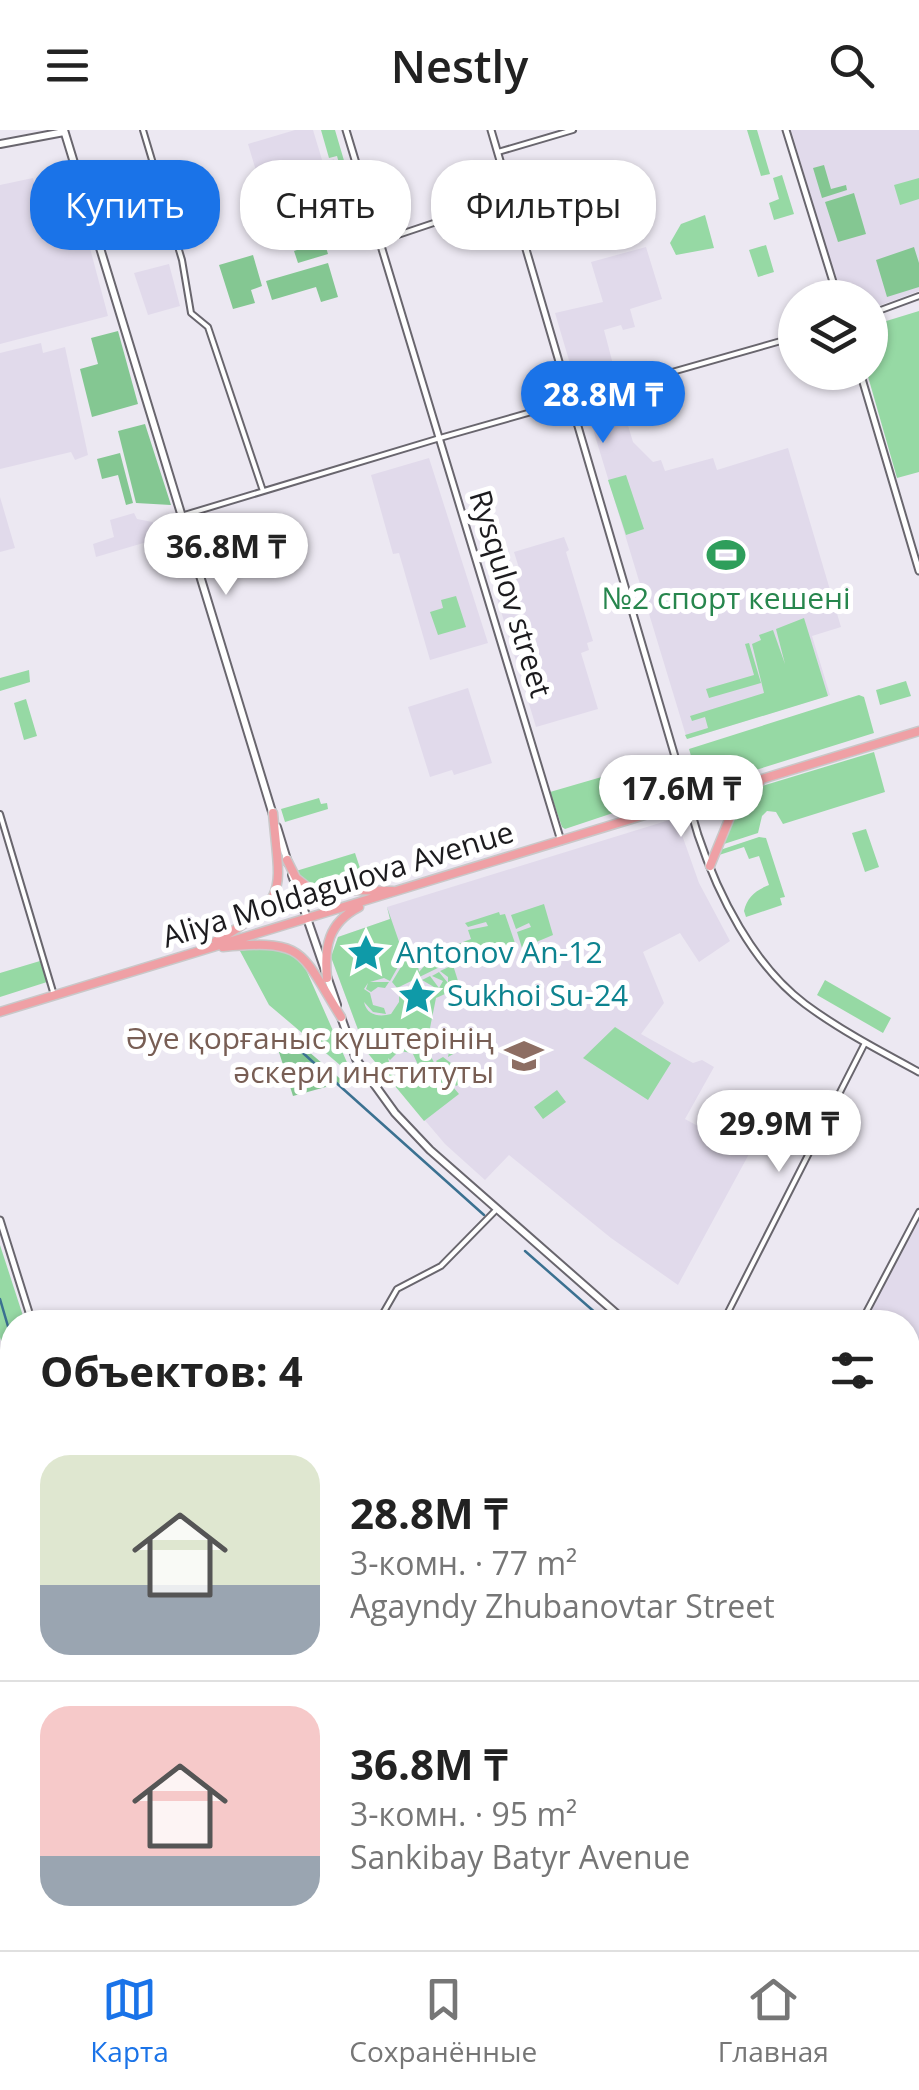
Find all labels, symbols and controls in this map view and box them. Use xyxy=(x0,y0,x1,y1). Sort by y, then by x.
text: Nestly xyxy=(391,35,528,96)
icon: menu xyxy=(40,38,95,93)
icon: search xyxy=(824,38,879,93)
chip: Купить xyxy=(30,160,220,250)
chip: Снять xyxy=(240,160,411,250)
chip: Фильтры xyxy=(431,160,656,250)
map controls xyxy=(778,280,888,390)
button: layers xyxy=(778,280,888,390)
pin: 28.8M ₸ xyxy=(511,361,695,446)
text: 28.8M ₸ xyxy=(543,372,663,415)
street label: Rysqulov street xyxy=(460,485,562,702)
pin: 36.8M ₸ xyxy=(134,513,318,598)
text: 36.8M ₸ xyxy=(166,524,286,567)
sports icon: №2 спорт кешені xyxy=(705,534,747,576)
place label: №2 спорт кешені xyxy=(601,577,851,618)
pin: 17.6M ₸ xyxy=(589,755,773,840)
text: 17.6M ₸ xyxy=(621,766,741,809)
street label: Aliya Moldagulova Avenue xyxy=(157,811,518,957)
place label: Antonov An-12 xyxy=(396,931,603,972)
place icon: Antonov An-12 xyxy=(345,932,387,974)
place label: Sukhoi Su-24 xyxy=(447,974,628,1015)
place icon: Sukhoi Su-24 xyxy=(396,975,438,1017)
place label: Әуе қорғаныс күштерінің әскери институты xyxy=(126,1017,494,1092)
school or university icon: Әуе қорғаныс күштерінің әскери институты xyxy=(503,1035,545,1077)
pin: 29.9M ₸ xyxy=(687,1090,871,1175)
text: 29.9M ₸ xyxy=(719,1101,839,1144)
text: Объектов: 4 xyxy=(40,1342,303,1399)
icon: filters xyxy=(825,1343,880,1398)
text: 28.8M ₸ xyxy=(350,1484,507,1541)
icon: home xyxy=(120,1495,240,1615)
text: 3-комн. · 77 m² xyxy=(350,1541,577,1584)
text: Agayndy Zhubanovtar Street xyxy=(350,1584,775,1627)
text: 36.8M ₸ xyxy=(350,1735,507,1792)
icon: home xyxy=(120,1746,240,1866)
text: 3-комн. · 95 m² xyxy=(350,1792,577,1835)
text: Sankibay Batyr Avenue xyxy=(350,1835,690,1878)
tab: Карта xyxy=(90,1972,169,2070)
tab: Сохранённые xyxy=(349,1972,537,2070)
tab: Главная xyxy=(718,1972,829,2070)

